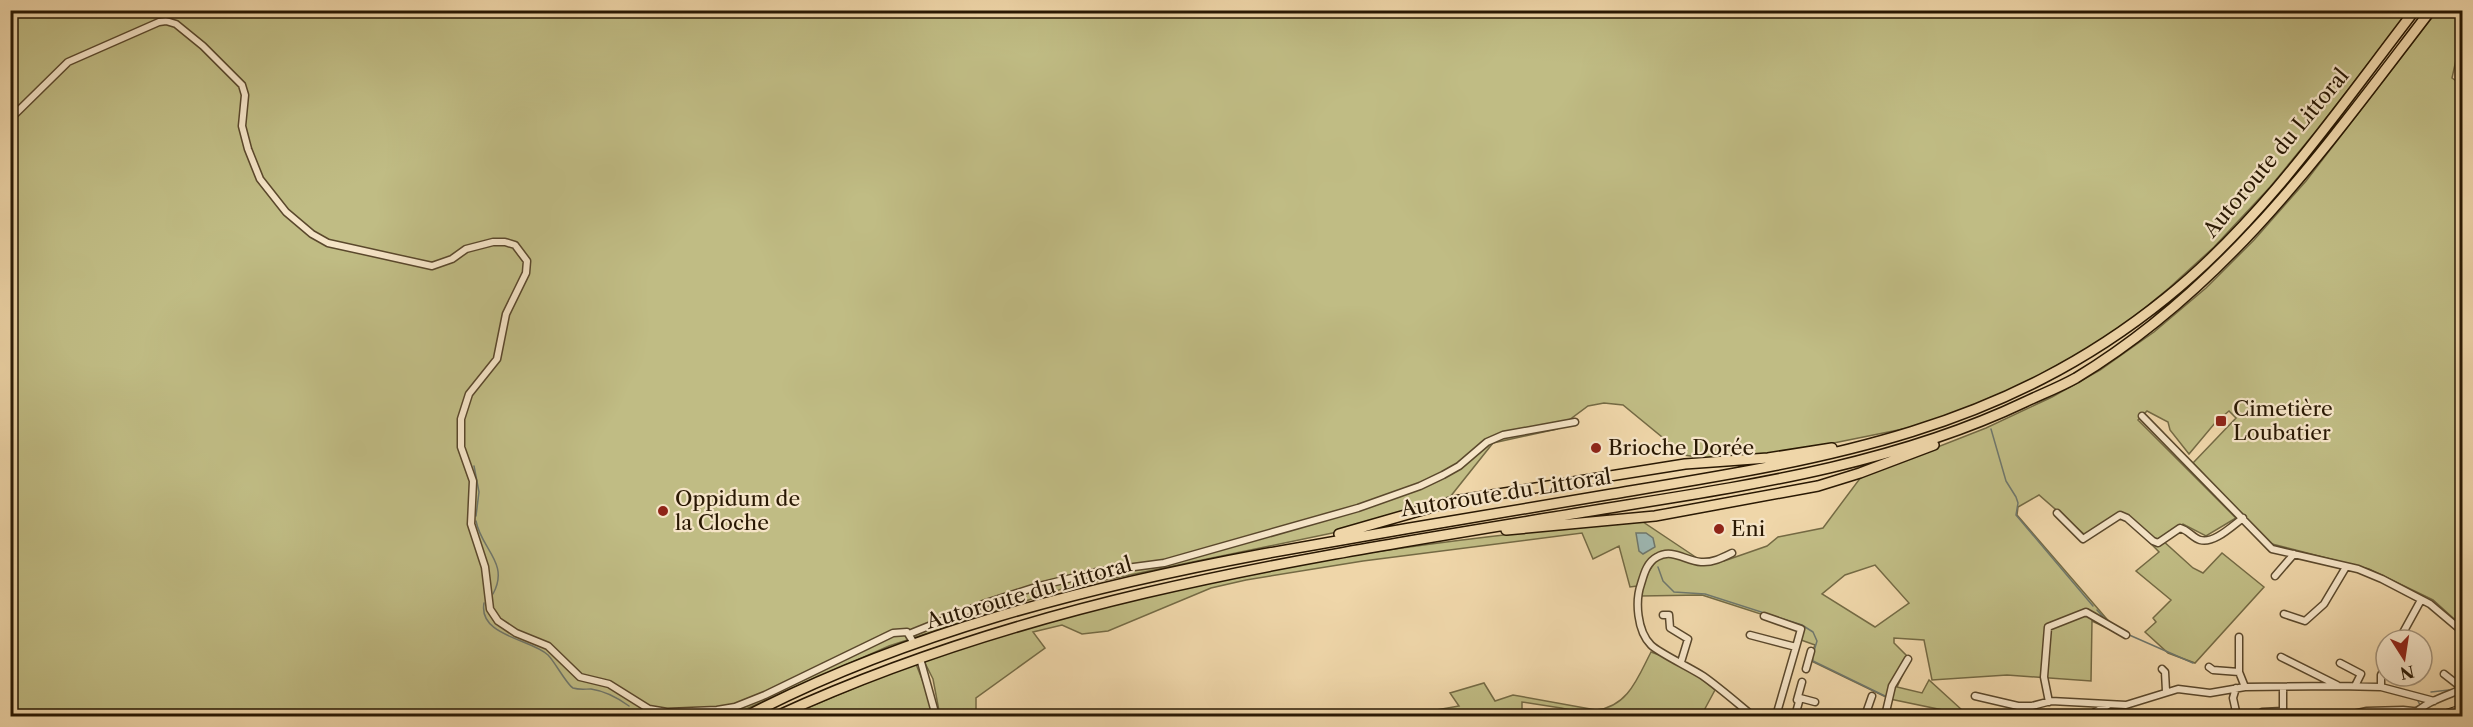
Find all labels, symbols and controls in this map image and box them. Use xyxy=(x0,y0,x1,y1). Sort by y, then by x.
street label: Autoroute du Littoral xyxy=(2197,63,2354,243)
place label: Cimetière Loubatier xyxy=(2233,396,2333,445)
marker: Cimetière Loubatier xyxy=(2214,414,2228,428)
place label: Brioche Dorée xyxy=(1608,435,1754,460)
marker: Brioche Dorée xyxy=(1589,441,1603,455)
street label: Autoroute du Littoral xyxy=(1398,464,1613,522)
place label: Oppidum de la Cloche xyxy=(675,486,800,535)
marker: Oppidum de la Cloche xyxy=(656,504,670,518)
place label: Eni xyxy=(1731,516,1765,541)
marker: Eni xyxy=(1712,522,1726,536)
street label: Autoroute du Littoral xyxy=(922,551,1135,634)
north arrow xyxy=(2374,628,2434,688)
text: N xyxy=(2398,661,2416,684)

